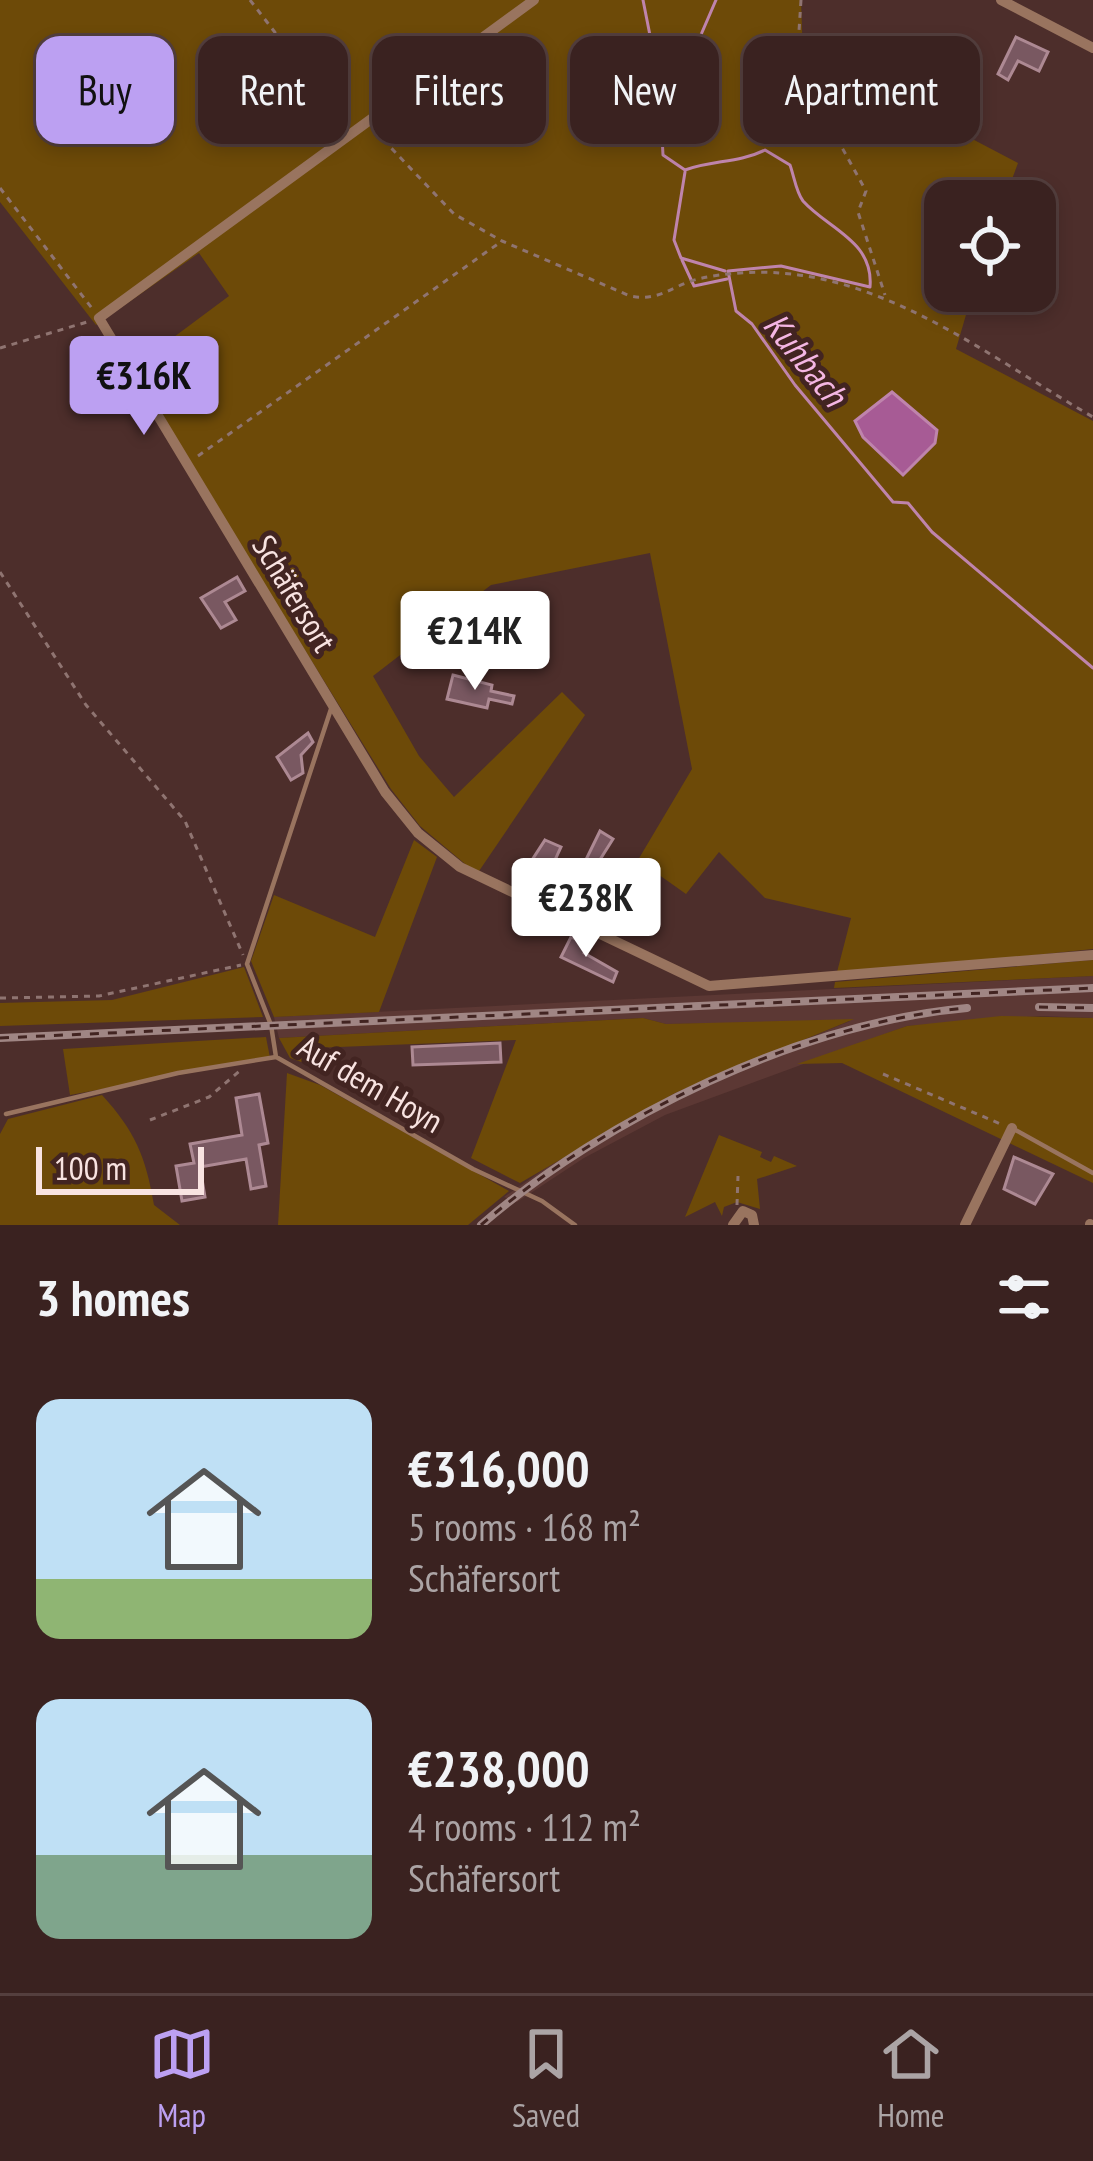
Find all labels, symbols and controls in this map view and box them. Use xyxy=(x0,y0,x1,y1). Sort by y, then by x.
chip: Buy xyxy=(36,36,174,144)
chip: Rent xyxy=(198,36,348,144)
chip: Filters xyxy=(372,36,546,144)
chip: New xyxy=(570,36,719,144)
chip: Apartment xyxy=(743,36,980,144)
map controls xyxy=(924,180,1056,312)
button: locate xyxy=(924,180,1056,312)
water label: Kuhbach xyxy=(754,303,859,417)
pin: €316K xyxy=(60,336,228,438)
text: €316K xyxy=(97,349,191,400)
street label: Schäfersort xyxy=(243,527,347,659)
pin: €214K xyxy=(391,591,559,693)
text: €214K xyxy=(428,604,522,655)
pin: €238K xyxy=(502,858,670,960)
text: €238K xyxy=(539,871,633,922)
street label: Auf dem Hoyn xyxy=(291,1024,451,1142)
scale bar xyxy=(36,1141,204,1194)
text: 100 m xyxy=(54,1146,127,1189)
text: 3 homes xyxy=(36,1264,190,1330)
icon: filters xyxy=(991,1264,1057,1330)
text: €316,000 xyxy=(408,1435,590,1501)
icon: home xyxy=(132,1447,276,1591)
text: 5 rooms · 168 m² xyxy=(408,1501,641,1552)
text: Schäfersort xyxy=(408,1552,560,1603)
text: €238,000 xyxy=(408,1735,590,1801)
icon: home xyxy=(132,1747,276,1891)
text: 4 rooms · 112 m² xyxy=(408,1801,641,1852)
text: Schäfersort xyxy=(408,1852,560,1903)
tab: Map xyxy=(149,2021,215,2136)
tab: Saved xyxy=(512,2021,580,2136)
tab: Home xyxy=(877,2021,944,2136)

